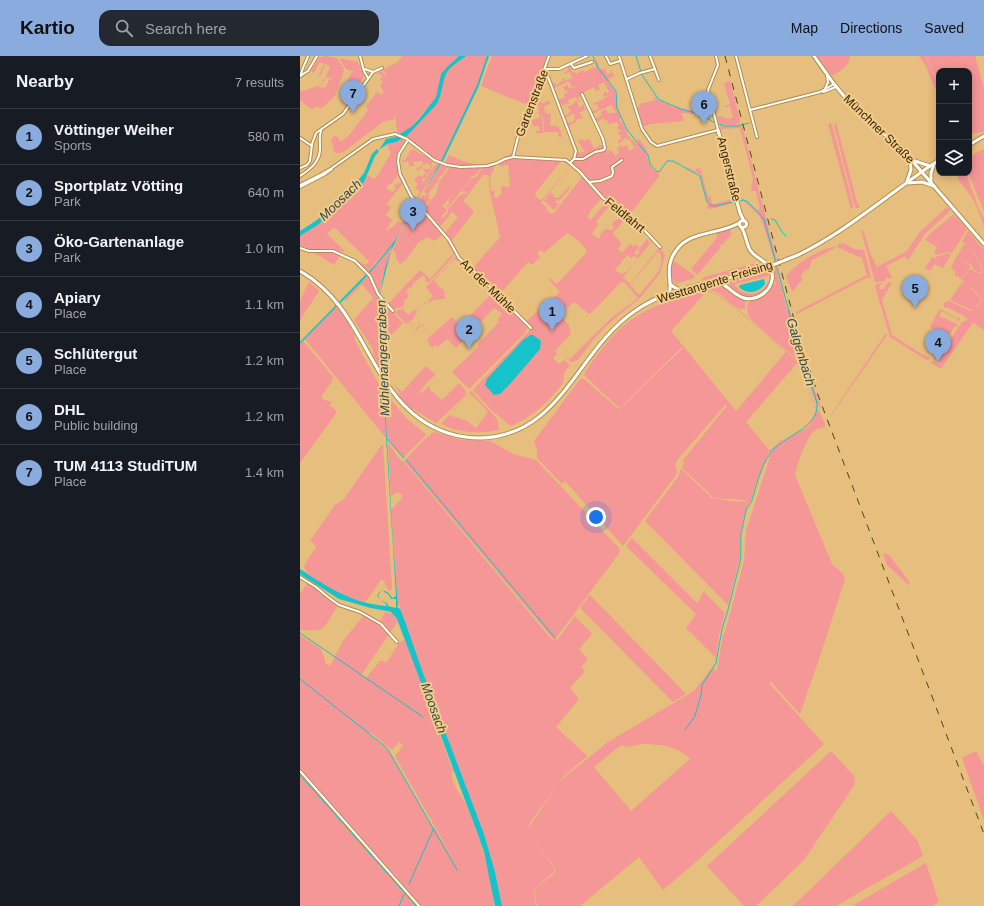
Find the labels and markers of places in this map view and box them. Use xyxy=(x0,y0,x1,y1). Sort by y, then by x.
pin: 7 xyxy=(340,80,366,113)
pin: 6 xyxy=(691,91,717,124)
pin: 3 xyxy=(400,198,426,231)
pin: 5 xyxy=(902,275,928,308)
pin: 1 xyxy=(539,298,565,331)
pin: 2 xyxy=(456,316,482,349)
pin: 4 xyxy=(925,329,951,362)

